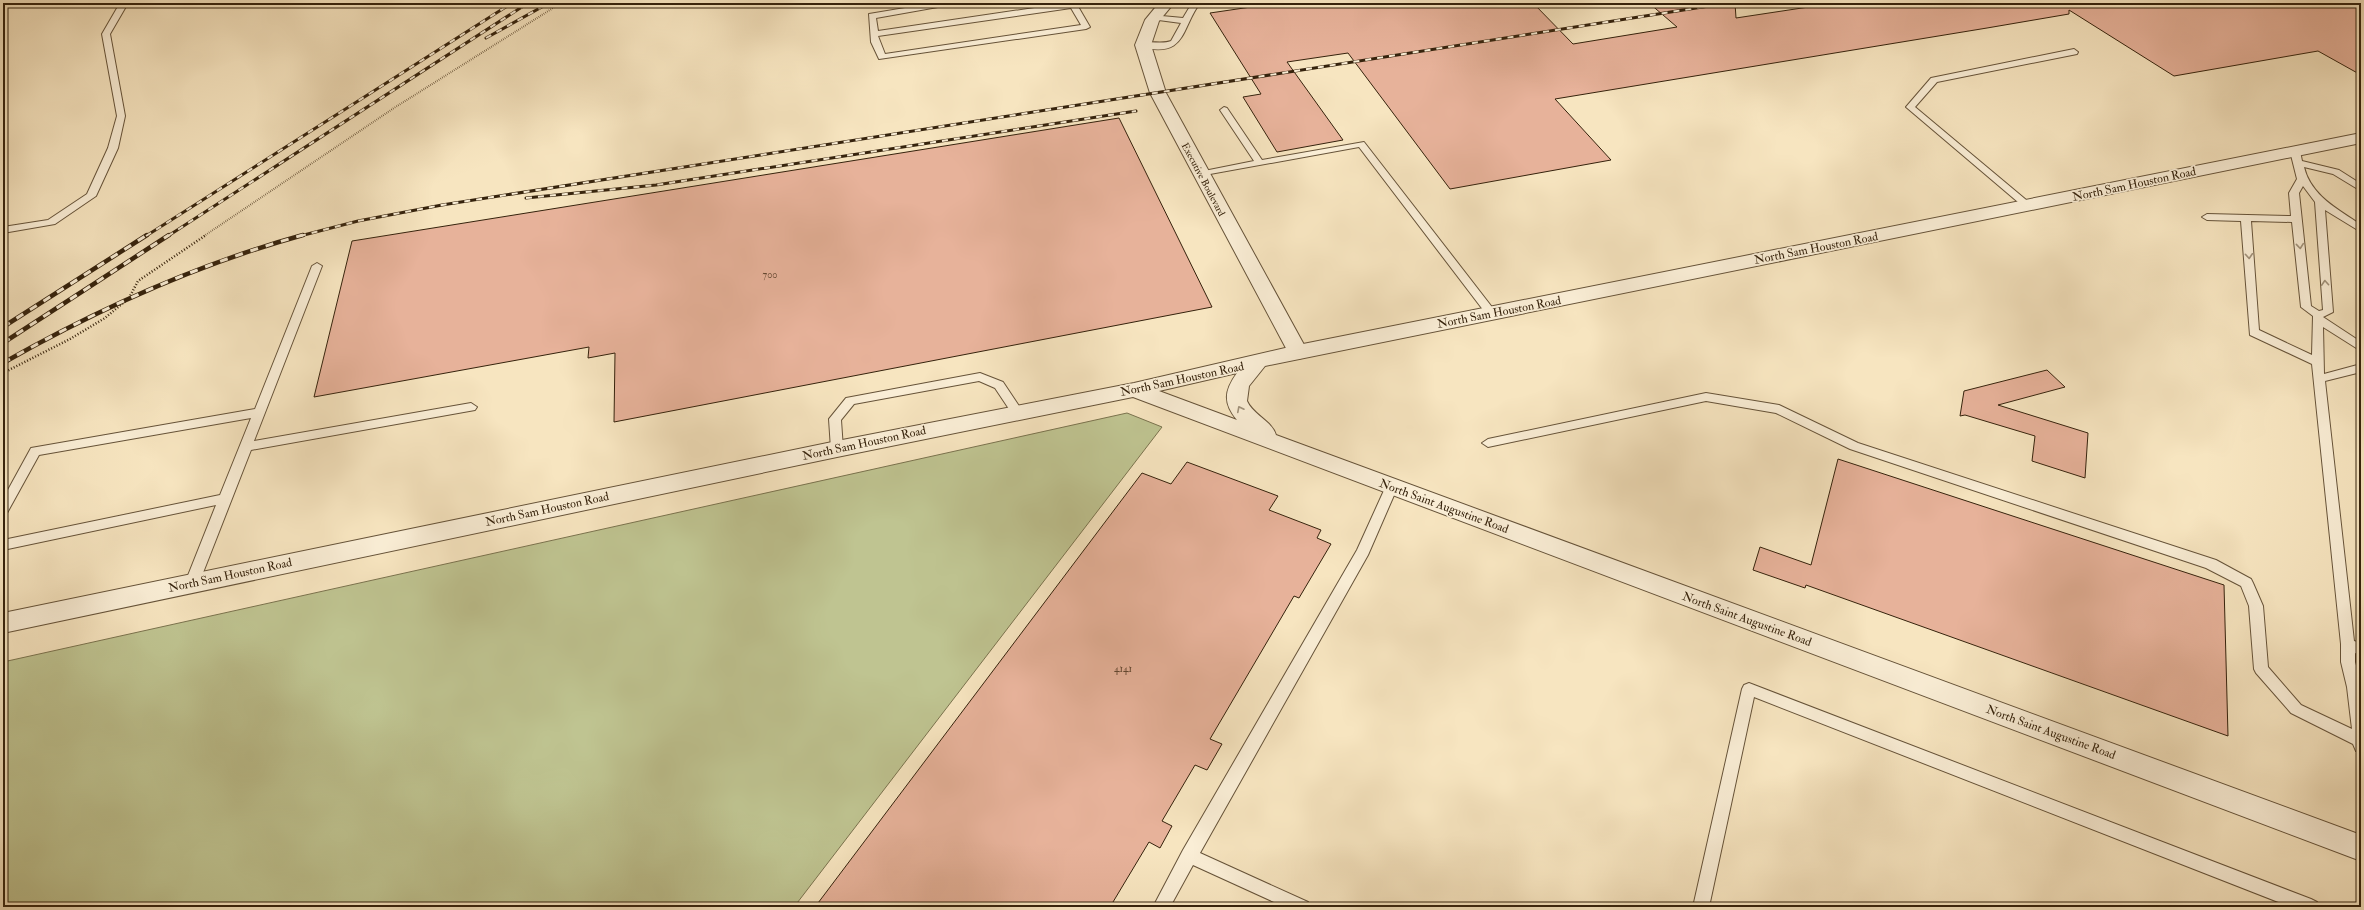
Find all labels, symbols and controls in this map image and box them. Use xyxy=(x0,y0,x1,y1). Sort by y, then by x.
street label: Executive Boulevard xyxy=(1179,141,1228,218)
street label: North Sam Houston Road xyxy=(2071,164,2197,205)
street label: North Sam Houston Road xyxy=(1753,229,1879,268)
one-way arrow xyxy=(2295,243,2304,249)
one-way arrow xyxy=(2244,253,2253,259)
house number: 700 xyxy=(763,269,777,281)
one-way arrow xyxy=(2321,280,2330,286)
street label: North Sam Houston Road xyxy=(1436,293,1562,332)
street label: North Sam Houston Road xyxy=(1119,359,1245,400)
one-way arrow xyxy=(1238,406,1245,414)
street label: North Sam Houston Road xyxy=(801,423,927,464)
street label: North Saint Augustine Road xyxy=(1377,476,1511,537)
street label: North Sam Houston Road xyxy=(484,489,610,530)
street label: North Sam Houston Road xyxy=(167,555,293,596)
street label: North Saint Augustine Road xyxy=(1680,589,1814,650)
house number: 4141 xyxy=(1114,663,1132,675)
street label: North Saint Augustine Road xyxy=(1984,702,2118,763)

